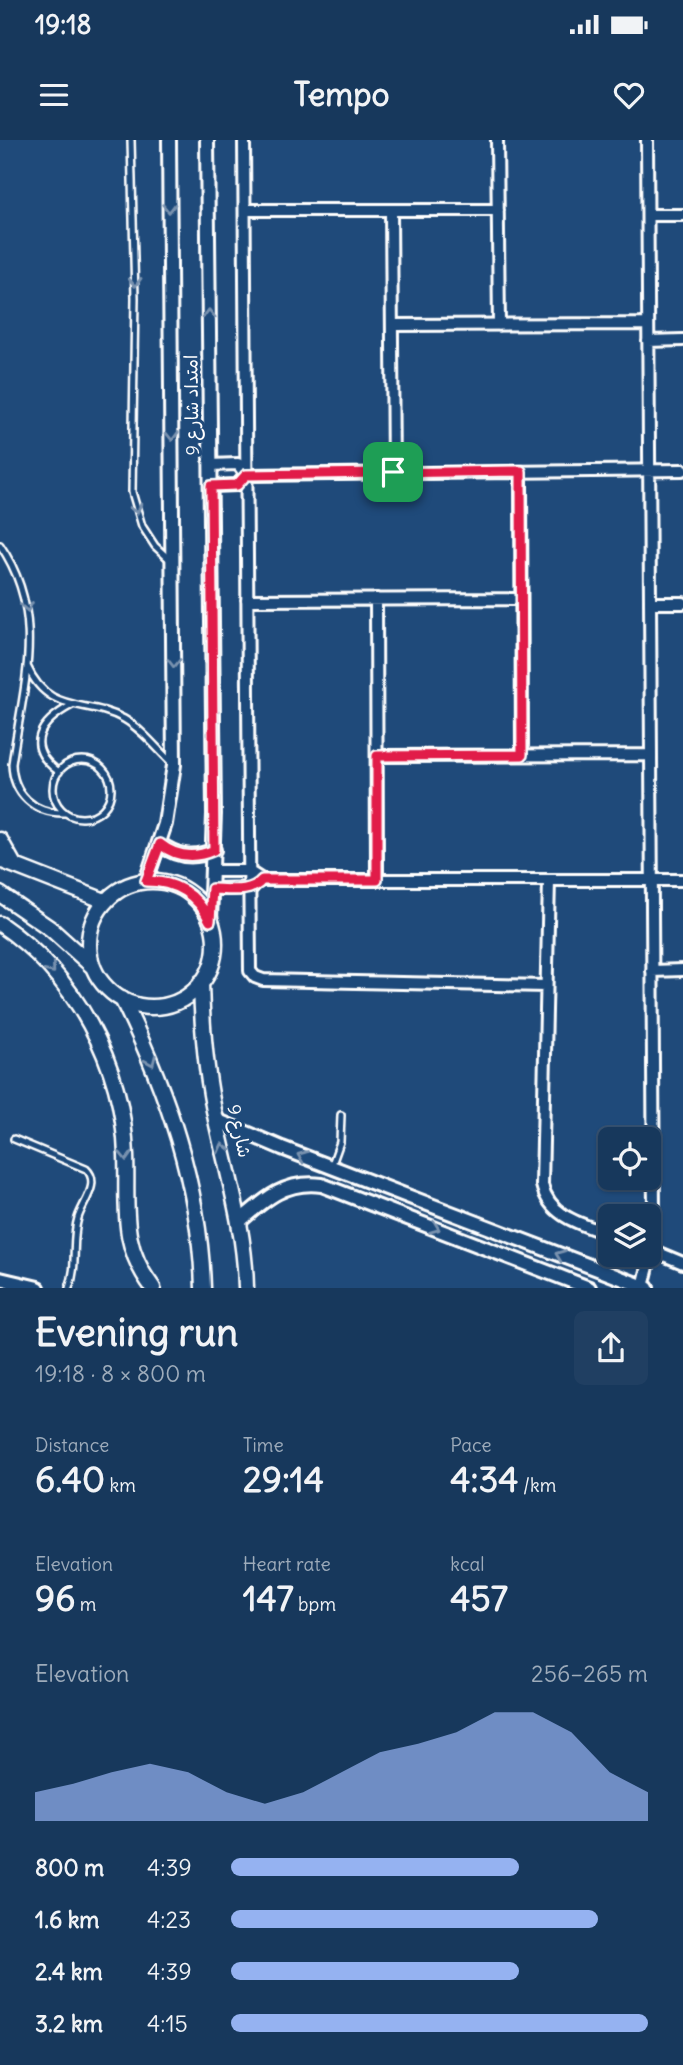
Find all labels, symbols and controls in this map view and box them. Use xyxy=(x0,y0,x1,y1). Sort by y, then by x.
text: 19:18 xyxy=(35,8,91,41)
text: Tempo xyxy=(293,74,390,115)
icon: menu xyxy=(35,76,73,114)
icon: heart xyxy=(610,76,648,114)
one-way arrow xyxy=(162,203,177,214)
one-way arrow xyxy=(127,276,142,287)
one-way arrow xyxy=(201,308,217,319)
street label: امتداد شارع 9 xyxy=(179,355,205,455)
one-way arrow xyxy=(164,430,179,441)
pin xyxy=(363,442,423,502)
icon: arrive xyxy=(374,453,412,491)
one-way arrow xyxy=(128,502,142,514)
one-way arrow xyxy=(18,601,33,613)
one-way arrow xyxy=(166,658,181,669)
one-way arrow xyxy=(43,961,55,974)
one-way arrow xyxy=(143,1054,157,1067)
street label: شارع 9 xyxy=(221,1102,257,1160)
map controls xyxy=(598,1127,661,1267)
button: locate xyxy=(598,1127,661,1190)
one-way arrow xyxy=(217,1143,231,1155)
one-way arrow xyxy=(297,1150,309,1164)
one-way arrow xyxy=(119,1151,134,1162)
button: layers xyxy=(598,1204,661,1267)
one-way arrow xyxy=(428,1219,440,1233)
one-way arrow xyxy=(555,1249,567,1263)
text: Evening run xyxy=(35,1309,238,1356)
button: share xyxy=(574,1311,648,1385)
text: 19:18 · 8 × 800 m xyxy=(35,1359,206,1388)
text: Distance xyxy=(35,1433,109,1457)
text: Time xyxy=(243,1433,284,1457)
text: Pace xyxy=(450,1433,492,1457)
text: 6.40 xyxy=(35,1457,105,1501)
text: 29:14 xyxy=(243,1457,324,1501)
text: 4:34 xyxy=(450,1457,519,1501)
text: km xyxy=(105,1473,136,1497)
text: /km xyxy=(519,1473,556,1497)
text: Elevation xyxy=(35,1552,113,1576)
text: Heart rate xyxy=(243,1552,331,1576)
text: kcal xyxy=(450,1552,485,1576)
text: 96 xyxy=(35,1576,75,1620)
text: 147 xyxy=(243,1576,294,1620)
text: 457 xyxy=(450,1576,508,1620)
text: m xyxy=(75,1592,97,1616)
text: bpm xyxy=(294,1592,336,1616)
text: Elevation xyxy=(35,1659,129,1688)
text: 256–265 m xyxy=(531,1659,648,1688)
text: 800 m xyxy=(35,1853,104,1882)
text: 4:39 xyxy=(147,1853,192,1882)
text: 1.6 km xyxy=(35,1905,100,1934)
text: 4:23 xyxy=(147,1905,191,1934)
text: 2.4 km xyxy=(35,1957,103,1986)
text: 4:39 xyxy=(147,1957,192,1986)
text: 3.2 km xyxy=(35,2009,103,2038)
text: 4:15 xyxy=(147,2009,188,2038)

